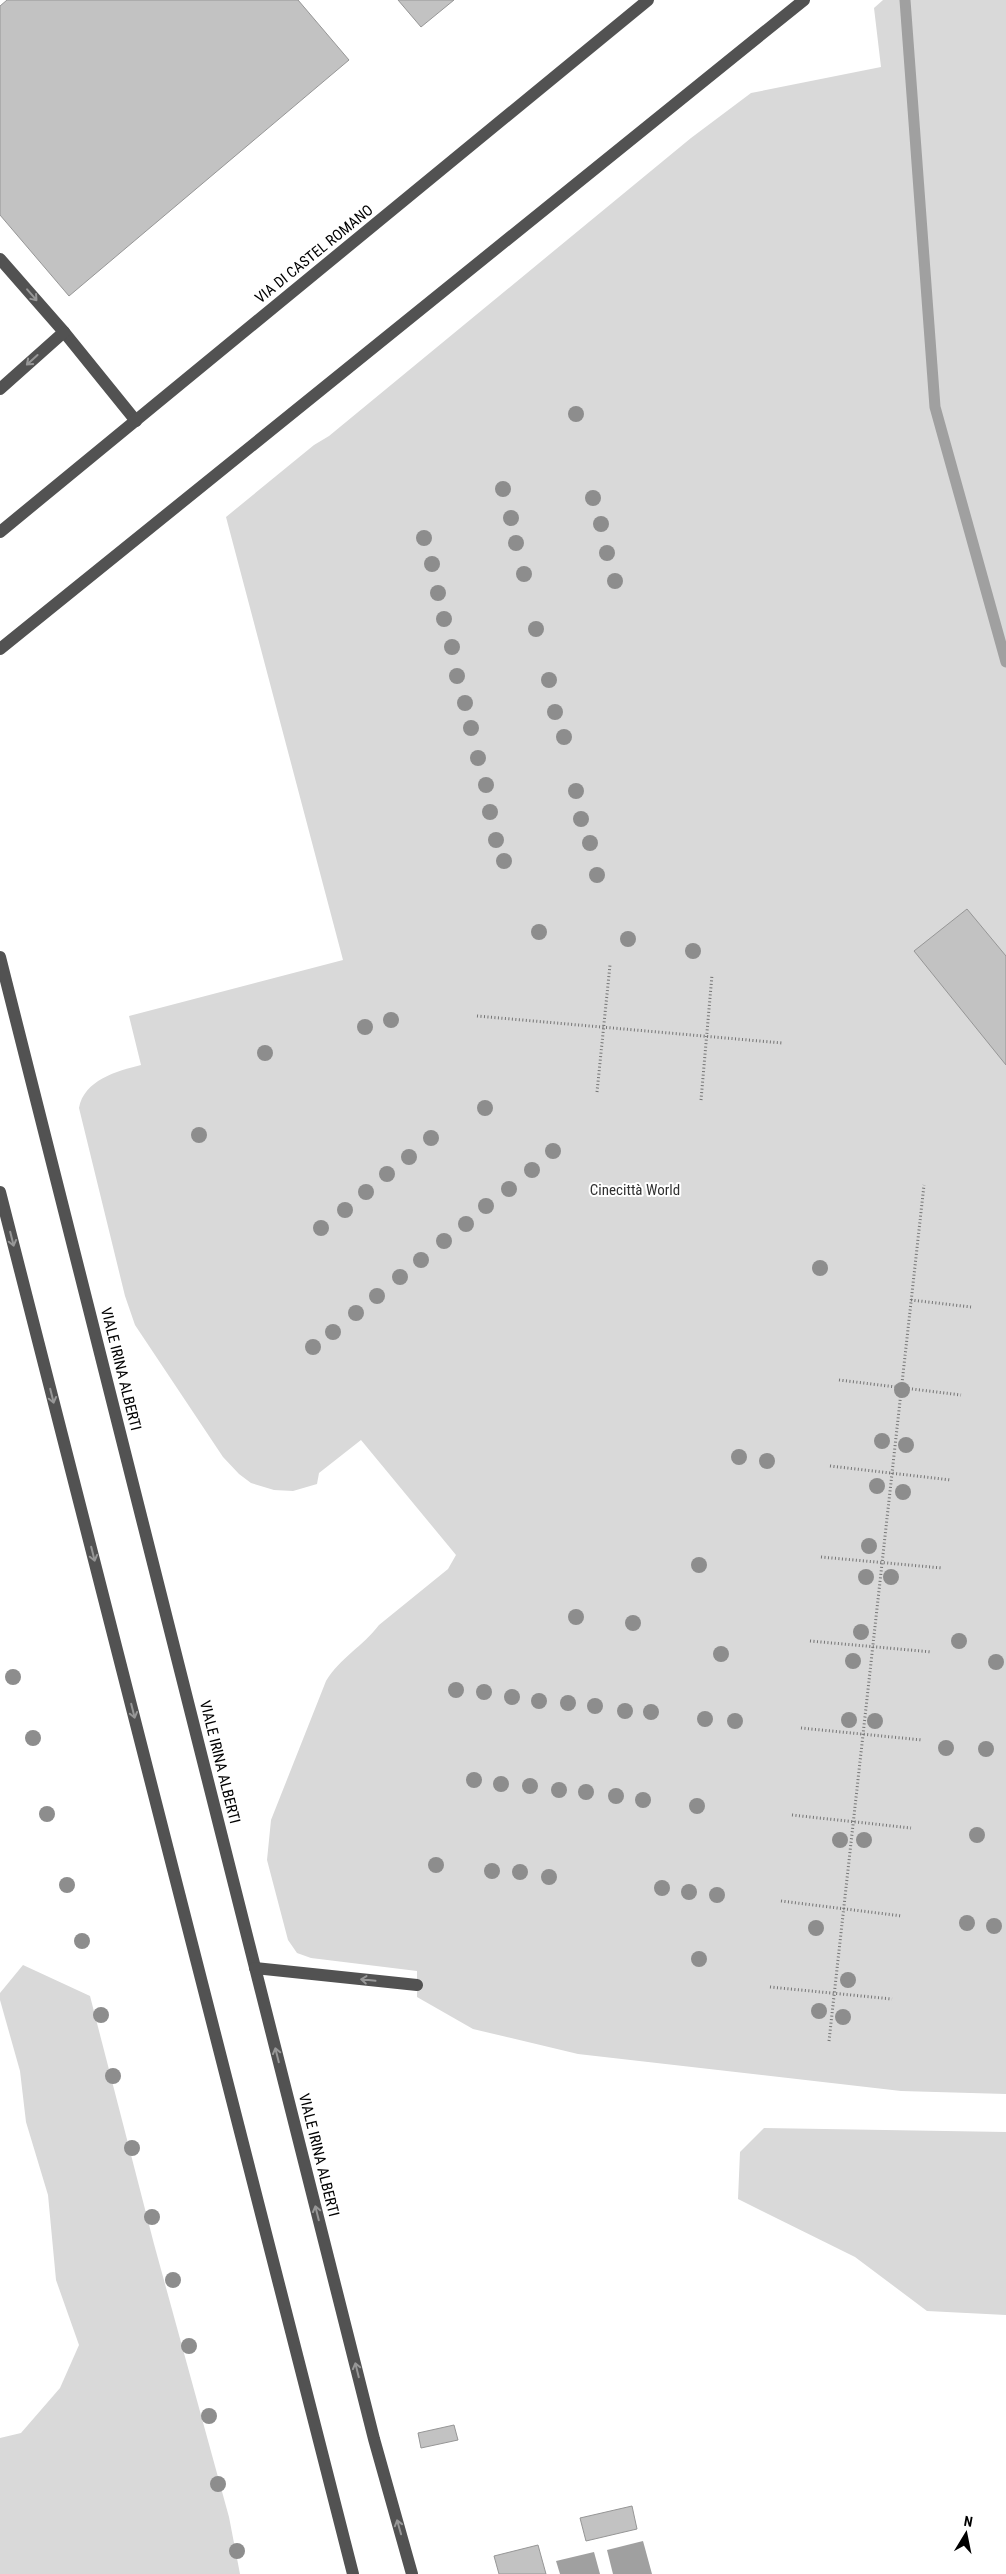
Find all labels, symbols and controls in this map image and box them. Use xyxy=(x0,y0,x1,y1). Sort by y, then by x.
street label: VIA DI CASTEL ROMANO xyxy=(251,201,377,307)
one-way arrow xyxy=(26,289,38,302)
one-way arrow xyxy=(26,355,39,366)
park label: Cinecittà World xyxy=(590,1181,680,1199)
one-way arrow xyxy=(8,1230,17,1246)
street label: VIALE IRINA ALBERTI xyxy=(97,1306,145,1432)
one-way arrow xyxy=(48,1388,57,1404)
one-way arrow xyxy=(88,1545,98,1561)
street label: VIALE IRINA ALBERTI xyxy=(196,1699,244,1825)
one-way arrow xyxy=(129,1703,138,1719)
one-way arrow xyxy=(361,1975,377,1985)
one-way arrow xyxy=(272,2048,281,2064)
street label: VIALE IRINA ALBERTI xyxy=(295,2092,343,2218)
one-way arrow xyxy=(312,2205,321,2221)
one-way arrow xyxy=(351,2363,361,2379)
north arrow xyxy=(941,2509,991,2559)
text: N xyxy=(963,2513,974,2530)
one-way arrow xyxy=(394,2520,403,2536)

